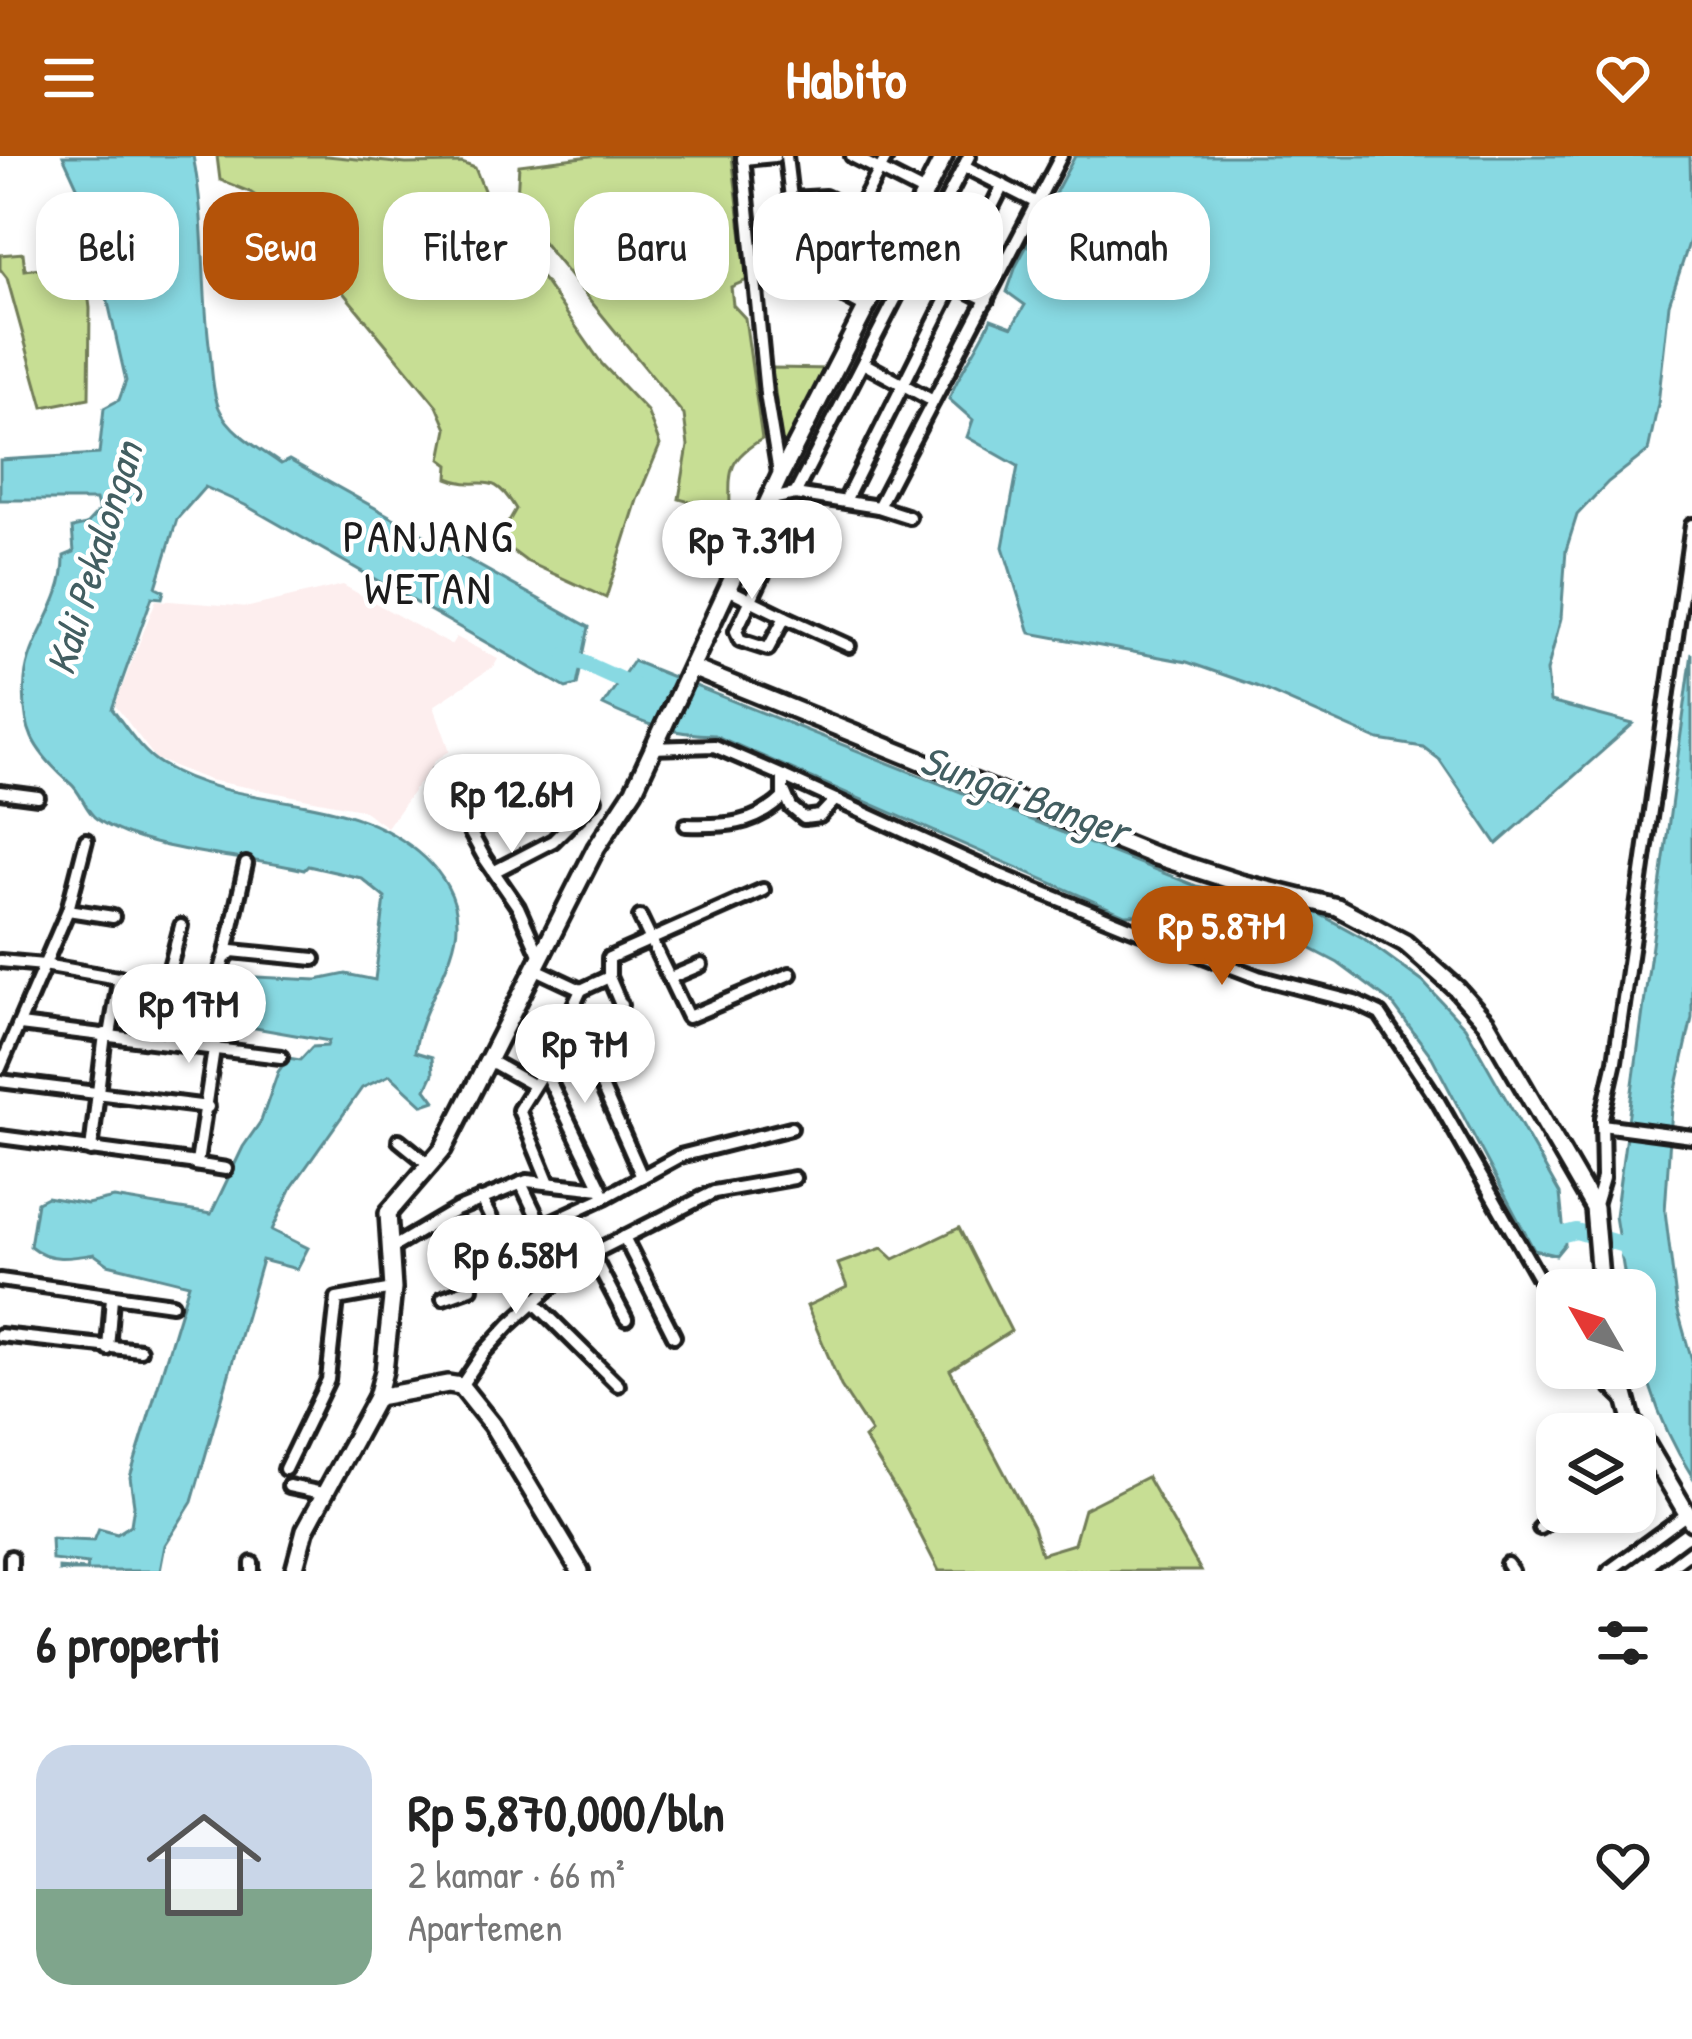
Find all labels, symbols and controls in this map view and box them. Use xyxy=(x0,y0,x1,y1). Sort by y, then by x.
text: Habito xyxy=(785,42,907,115)
icon: menu xyxy=(36,45,102,111)
icon: heart xyxy=(1590,45,1656,111)
chip: Beli xyxy=(36,192,179,300)
chip: Sewa xyxy=(203,192,359,300)
chip: Filter xyxy=(383,192,550,300)
chip: Baru xyxy=(574,192,729,300)
chip: Apartemen xyxy=(753,192,1003,300)
chip: Rumah xyxy=(1027,192,1210,300)
water label: Kali Pekalongan xyxy=(31,432,157,682)
pin: Rp 7.31M xyxy=(628,500,876,602)
district label: PANJANG WETAN xyxy=(343,505,515,618)
text: Rp 7.31M xyxy=(689,512,815,565)
water label: Sungai Banger xyxy=(913,730,1142,861)
pin: Rp 12.6M xyxy=(388,754,636,856)
text: Rp 12.6M xyxy=(451,766,573,819)
pin: Rp 5.87M xyxy=(1098,886,1346,988)
text: Rp 5.87M xyxy=(1158,898,1286,951)
pin: Rp 17M xyxy=(91,964,287,1066)
text: Rp 17M xyxy=(139,976,239,1029)
pin: Rp 7M xyxy=(501,1004,669,1106)
text: Rp 7M xyxy=(542,1016,628,1069)
pin: Rp 6.58M xyxy=(392,1215,640,1317)
text: Rp 6.58M xyxy=(454,1227,578,1280)
north arrow xyxy=(1536,1269,1656,1389)
map controls xyxy=(1536,1269,1656,1533)
button: layers xyxy=(1536,1413,1656,1533)
text: 6 properti xyxy=(36,1609,221,1678)
icon: filters xyxy=(1590,1610,1656,1676)
text: Rp 5,870,000/bln xyxy=(408,1778,725,1847)
icon: home xyxy=(132,1793,276,1937)
icon: heart xyxy=(1590,1832,1656,1898)
text: 2 kamar · 66 m² xyxy=(408,1847,625,1900)
text: Apartemen xyxy=(408,1900,563,1953)

